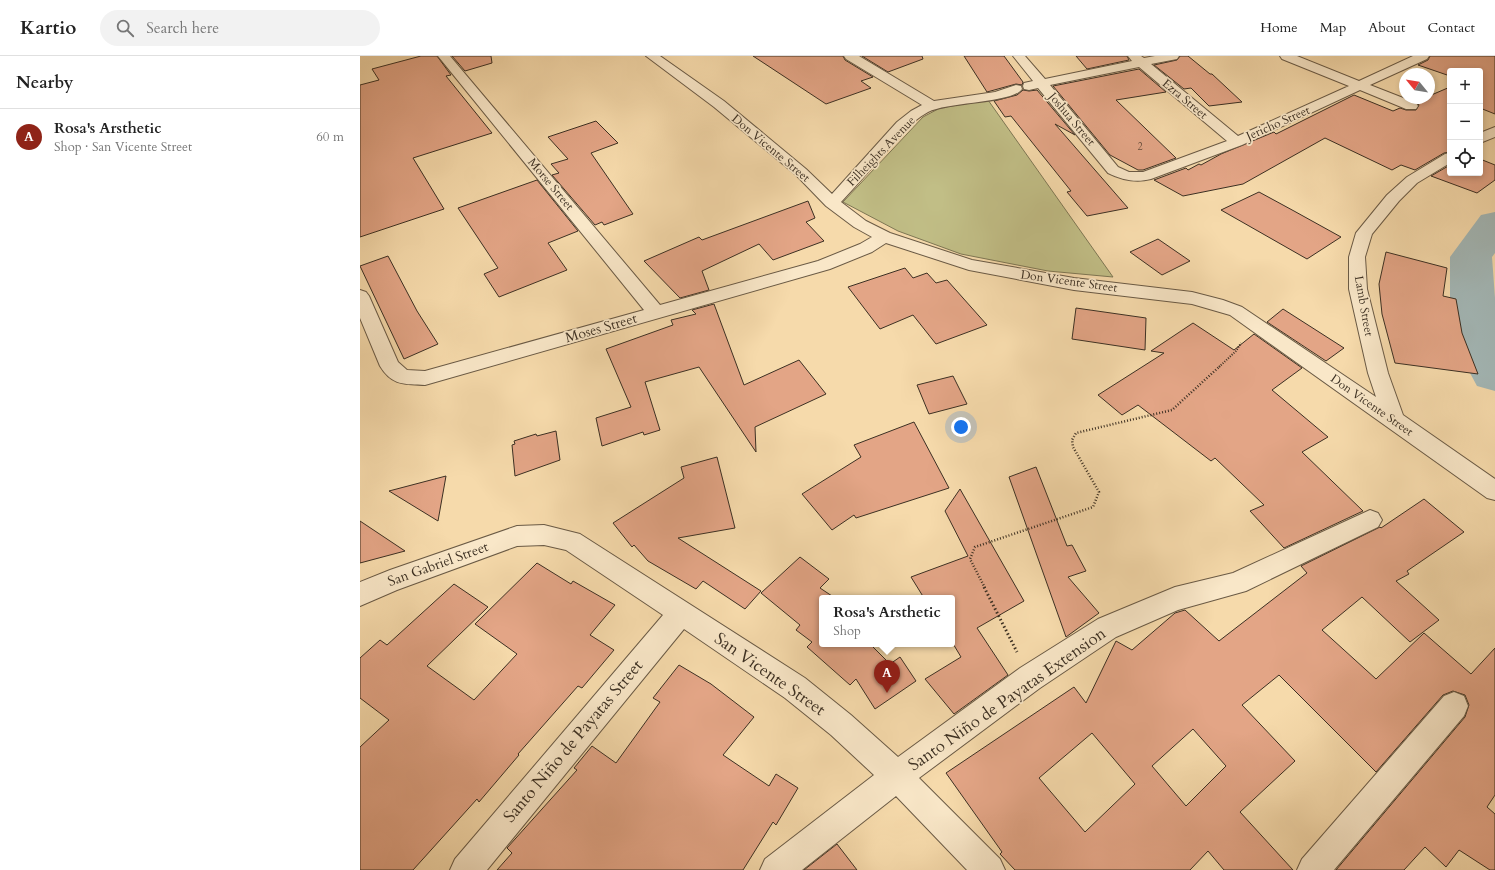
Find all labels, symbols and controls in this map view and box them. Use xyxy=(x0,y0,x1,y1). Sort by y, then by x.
search box xyxy=(100,10,380,46)
text: Kartio xyxy=(20,15,76,41)
icon: search xyxy=(114,17,136,39)
text: Search here xyxy=(146,18,219,38)
text: Home xyxy=(1260,18,1298,37)
text: Map xyxy=(1320,18,1346,37)
text: About xyxy=(1368,18,1405,37)
text: Contact xyxy=(1427,18,1475,37)
north arrow xyxy=(1399,68,1435,104)
map controls xyxy=(1447,68,1483,176)
button: + xyxy=(1447,68,1483,104)
text: Nearby xyxy=(16,71,73,94)
street label: Ezra Street xyxy=(1159,75,1211,123)
street label: Joshua Street xyxy=(1044,87,1099,149)
street label: Jericho Street xyxy=(1242,102,1312,145)
button: − xyxy=(1447,104,1483,140)
street label: Don Vicente Street xyxy=(728,111,814,186)
street label: Filheights Avenue xyxy=(843,112,919,190)
text: Rosa's Arsthetic xyxy=(54,118,162,138)
text: A xyxy=(24,128,34,146)
text: 60 m xyxy=(316,128,344,146)
text: Shop · San Vicente Street xyxy=(54,138,192,156)
house number: 2 xyxy=(1137,140,1143,154)
button: locate xyxy=(1447,140,1483,176)
street label: Morse Street xyxy=(524,154,578,214)
street label: Don Vicente Street xyxy=(1020,266,1119,296)
street label: Lamb Street xyxy=(1351,275,1377,338)
street label: Moses Street xyxy=(563,309,640,347)
street label: Don Vicente Street xyxy=(1327,370,1417,440)
your location xyxy=(951,417,971,437)
street label: San Gabriel Street xyxy=(385,537,492,591)
popup xyxy=(819,595,955,647)
text: Rosa's Arsthetic xyxy=(833,602,941,622)
text: Shop xyxy=(833,622,861,640)
street label: Santo Niño de Payatas Extension xyxy=(904,622,1111,776)
street label: San Vicente Street xyxy=(710,627,831,721)
street label: Santo Niño de Payatas Street xyxy=(498,654,649,827)
pin: A xyxy=(874,660,900,693)

